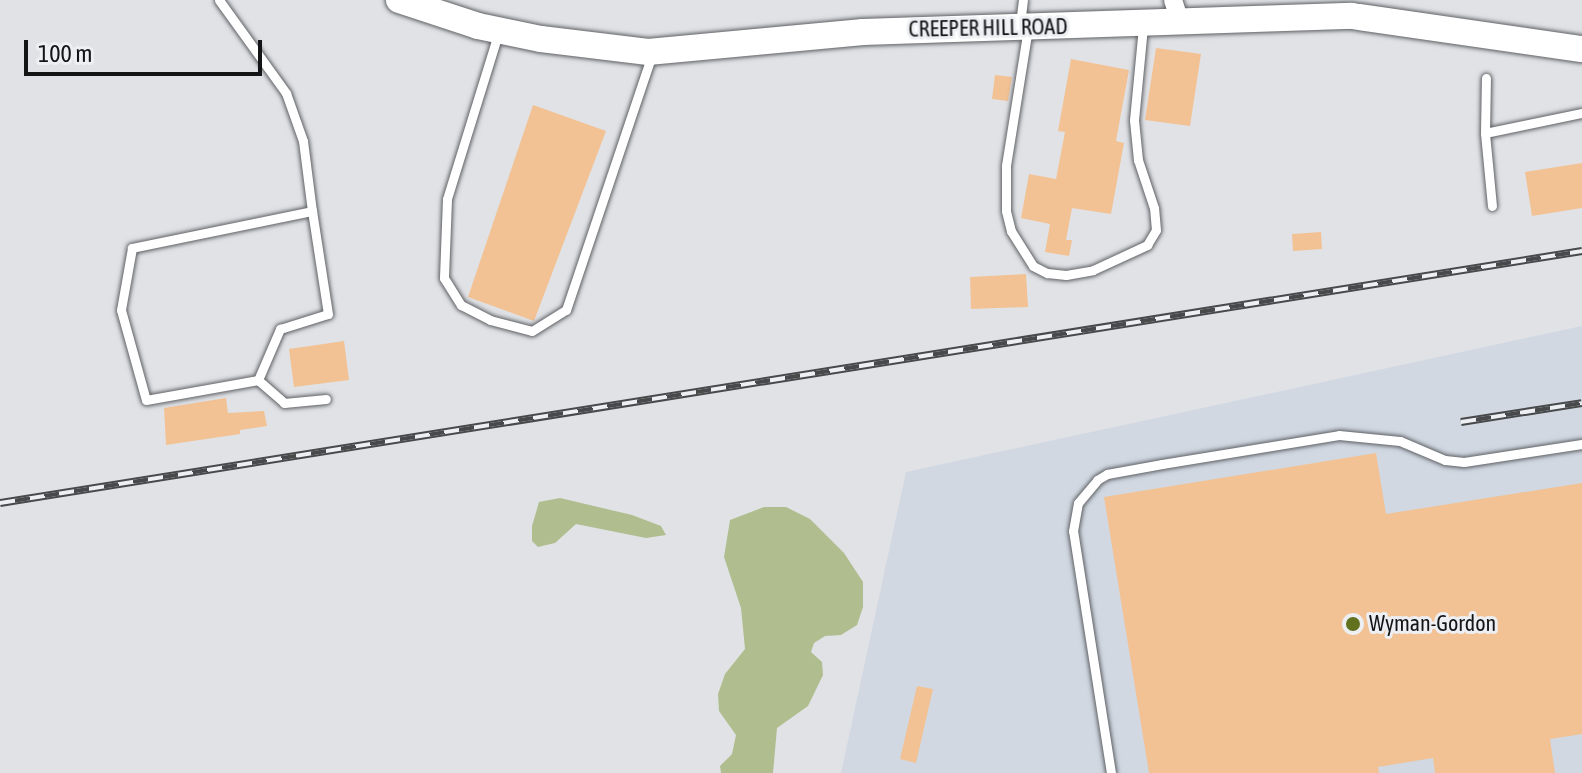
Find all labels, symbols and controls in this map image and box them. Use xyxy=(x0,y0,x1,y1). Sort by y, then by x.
street label: CREEPER HILL ROAD xyxy=(908,13,1068,43)
scale bar xyxy=(28,24,266,74)
text: 100 m xyxy=(38,40,92,67)
place label: Wyman-Gordon xyxy=(1369,611,1496,637)
marker: Wyman-Gordon xyxy=(1344,615,1362,633)

